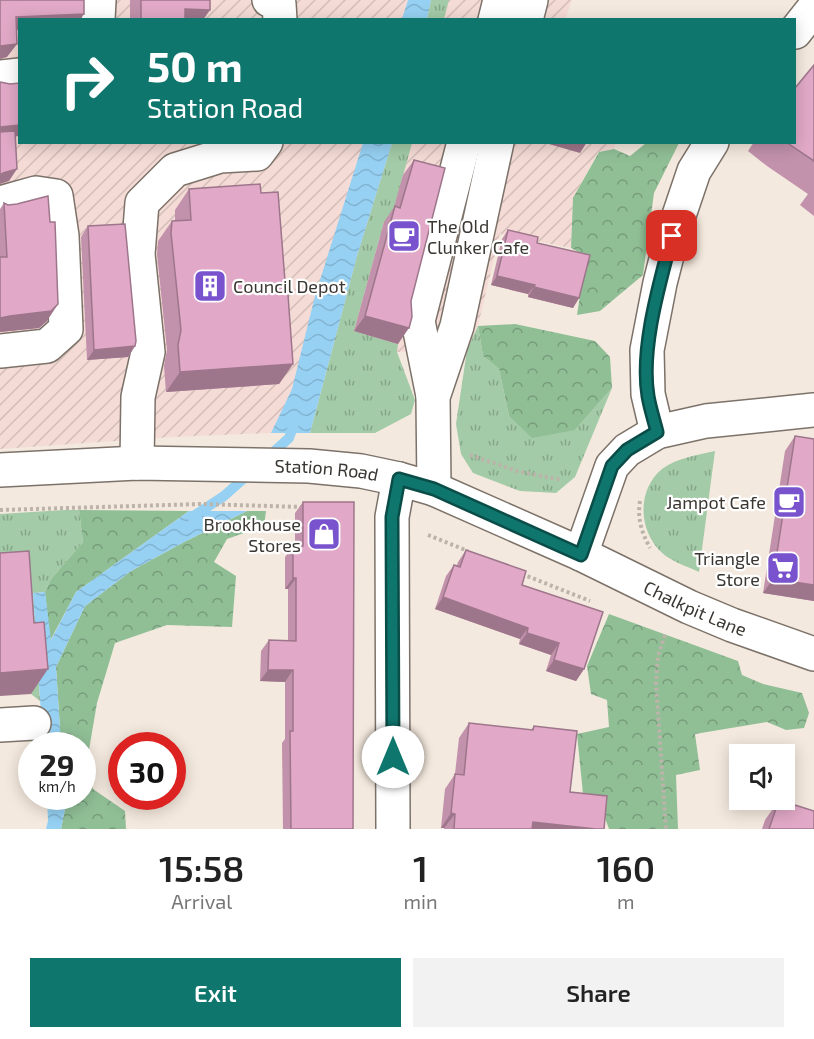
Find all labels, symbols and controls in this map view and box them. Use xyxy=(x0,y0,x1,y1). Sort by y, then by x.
text: 50 m xyxy=(147,40,243,90)
icon: right xyxy=(48,42,126,120)
text: Station Road xyxy=(147,91,303,123)
pin xyxy=(646,210,697,261)
place label: The Old Clunker Cafe xyxy=(427,215,529,258)
cafe icon: The Old Clunker Cafe xyxy=(386,218,422,254)
icon: arrive xyxy=(655,219,688,252)
building icon: Council Depot xyxy=(192,268,228,304)
place label: Council Depot xyxy=(233,275,346,297)
street label: Station Road xyxy=(274,454,381,485)
cafe icon: Jampot Cafe xyxy=(771,484,807,520)
place label: Jampot Cafe xyxy=(666,491,766,513)
place label: Brookhouse Stores xyxy=(203,513,301,556)
shop icon: Brookhouse Stores xyxy=(306,516,342,552)
place label: Triangle Store xyxy=(694,547,760,590)
supermarket icon: Triangle Store xyxy=(765,550,801,586)
street label: Chalkpit Lane xyxy=(640,576,750,640)
position arrow xyxy=(361,725,425,789)
speed limit sign: 30 xyxy=(108,732,186,810)
map controls xyxy=(729,744,795,810)
button: sound xyxy=(729,744,795,810)
text: 29 xyxy=(39,746,75,782)
text: km/h xyxy=(38,777,76,795)
text: 15:58 xyxy=(159,846,244,889)
text: 1 xyxy=(413,846,428,889)
text: 160 xyxy=(597,846,655,889)
text: Arrival xyxy=(171,889,232,913)
text: min xyxy=(404,889,438,913)
text: m xyxy=(617,889,635,913)
button: Exit xyxy=(30,958,401,1027)
button: Share xyxy=(413,958,784,1027)

